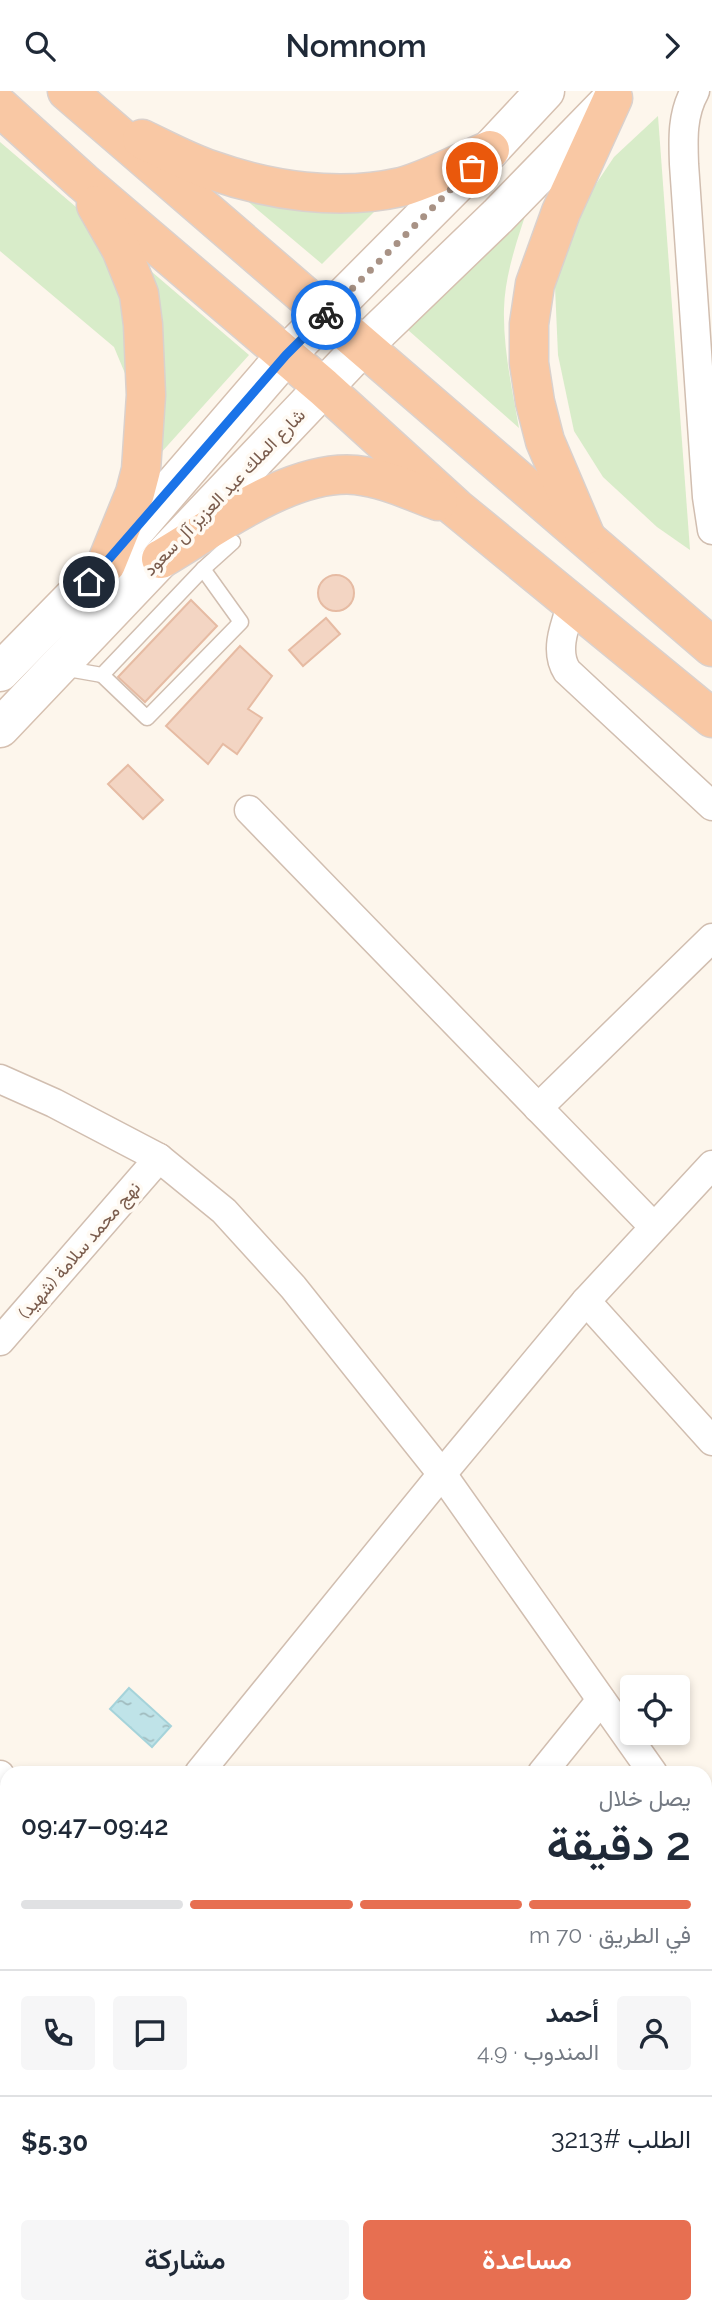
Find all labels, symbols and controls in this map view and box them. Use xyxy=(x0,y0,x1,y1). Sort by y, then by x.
icon: search xyxy=(21,27,59,65)
text: Nomnom xyxy=(285,27,427,64)
icon: forward xyxy=(653,27,691,65)
pin xyxy=(442,138,502,198)
icon: bag xyxy=(453,149,491,187)
courier xyxy=(291,280,361,350)
icon: bike xyxy=(307,296,345,334)
street label: شارع الملك عبد العزيز آل سعود xyxy=(139,404,311,581)
pin xyxy=(59,552,119,612)
icon: home xyxy=(70,563,108,601)
street label: نهج محمد سلامة (شهيد) xyxy=(14,1177,146,1324)
map controls xyxy=(620,1675,690,1745)
button: locate xyxy=(620,1675,690,1745)
text: يصل خلال xyxy=(599,1784,691,1811)
text: 09:42–09:47 xyxy=(21,1811,168,1841)
text: 2 دقيقة xyxy=(546,1817,691,1871)
text: في الطريق · 70 m xyxy=(529,1921,691,1948)
button: phone xyxy=(21,1996,95,2070)
button: chat xyxy=(113,1996,187,2070)
button: person xyxy=(617,1996,691,2070)
text: أحمد xyxy=(546,1998,599,2028)
text: المندوب · 4.9 xyxy=(477,2038,599,2065)
text: الطلب #3213 xyxy=(551,2124,691,2154)
text: $5.30 xyxy=(21,2127,88,2157)
button: مشاركة xyxy=(21,2220,349,2300)
button: مساعدة xyxy=(363,2220,691,2300)

